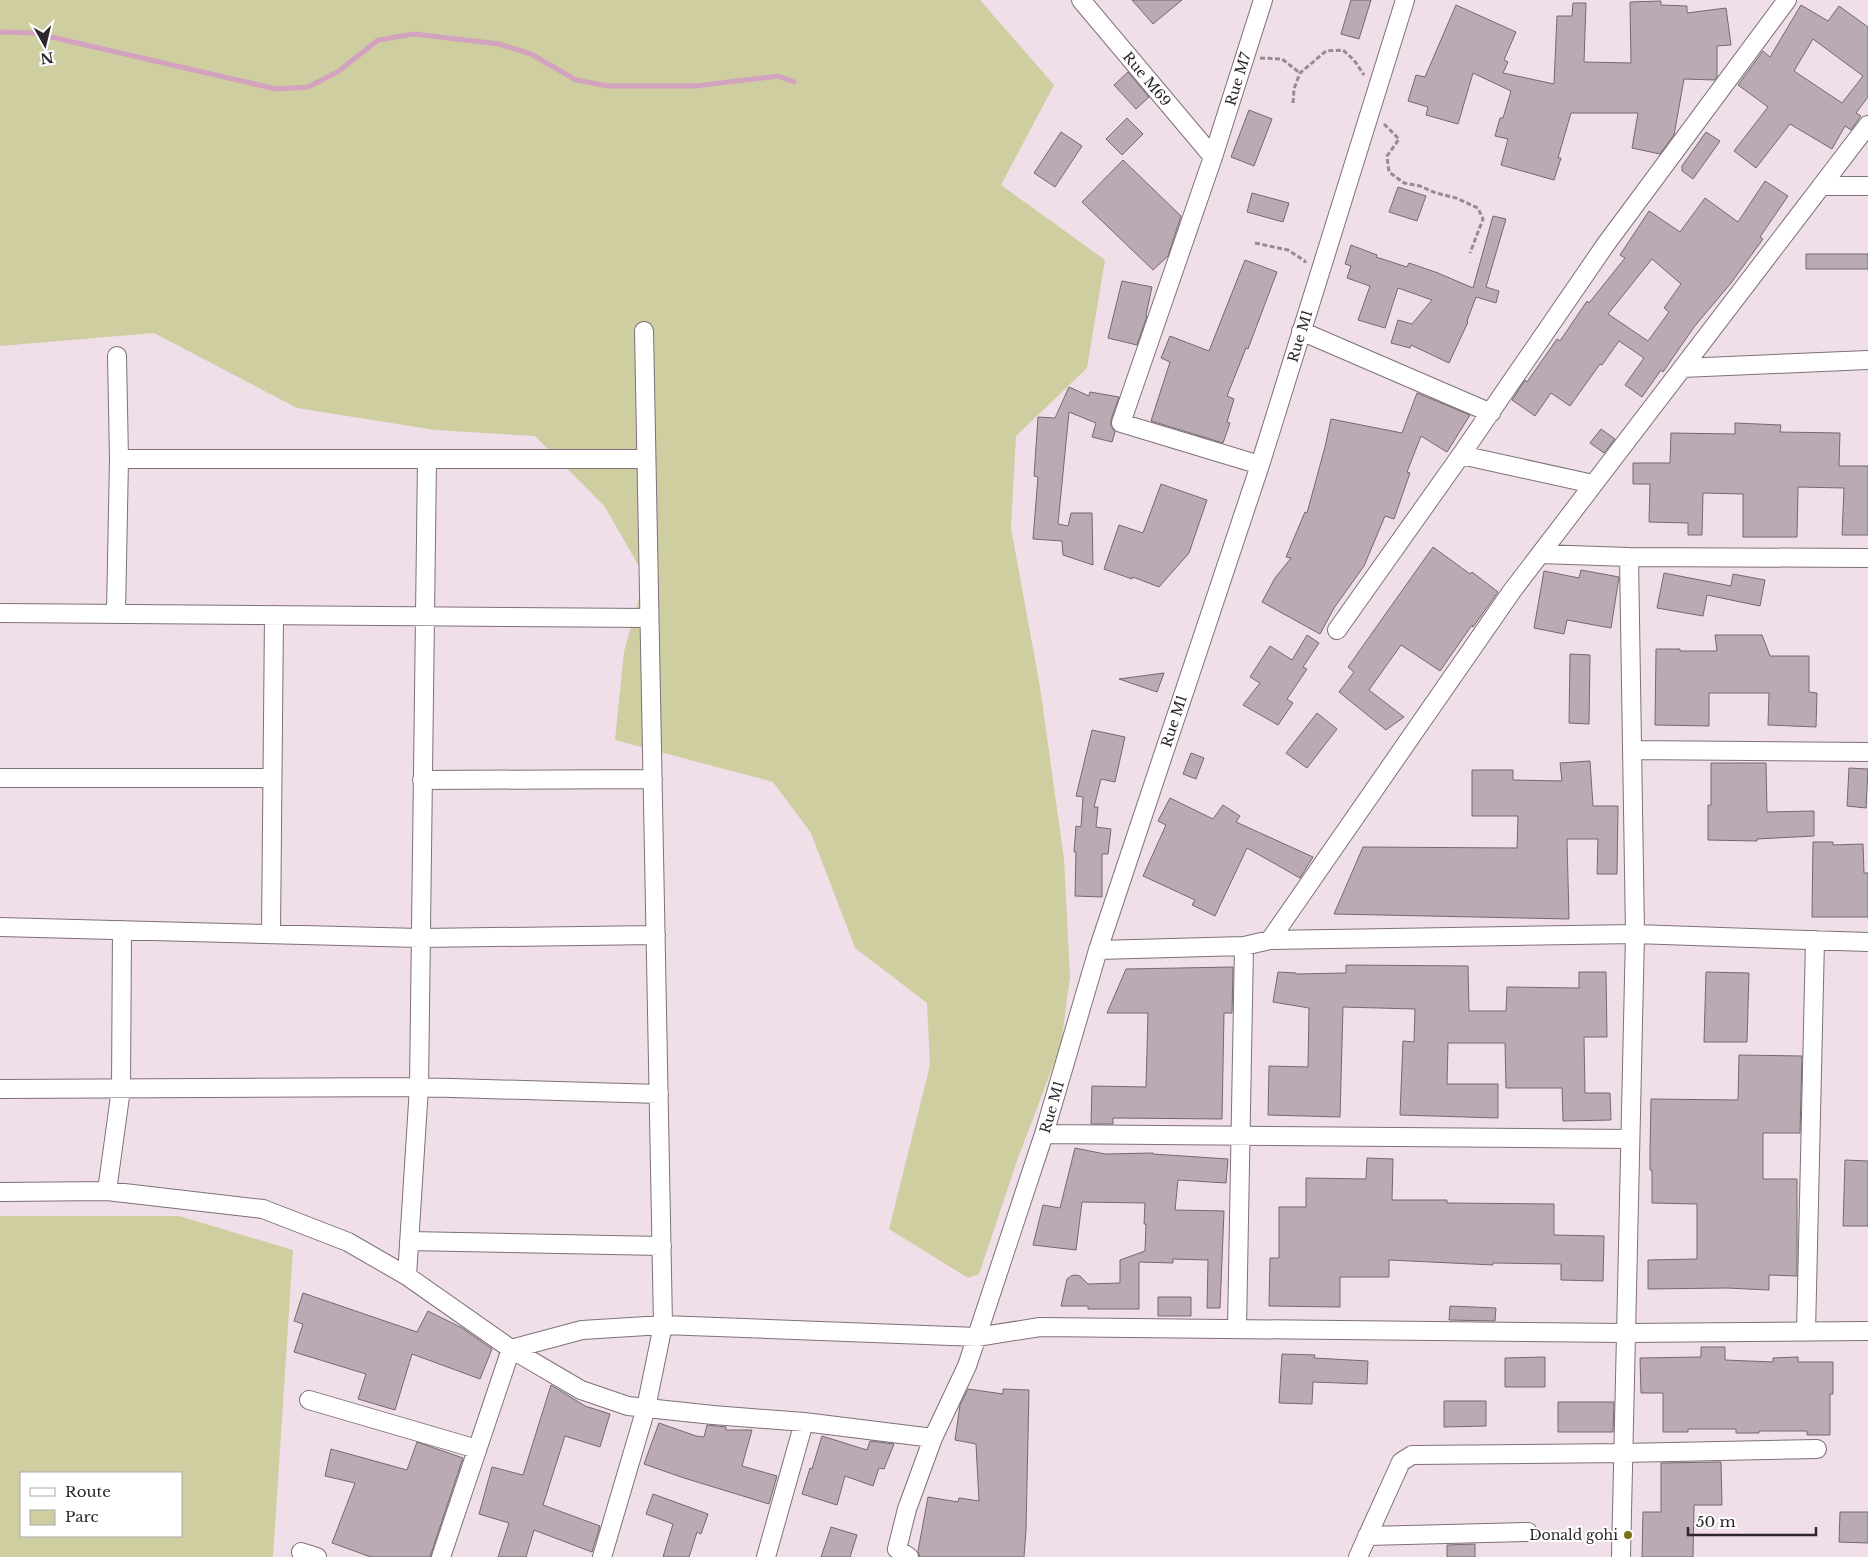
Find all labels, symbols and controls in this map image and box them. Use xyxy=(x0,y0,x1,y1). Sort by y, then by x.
north arrow xyxy=(20,20,70,70)
text: N xyxy=(39,48,55,68)
street label: Rue M69 xyxy=(1119,48,1175,110)
street label: Rue M7 xyxy=(1221,49,1255,108)
street label: Rue M1 xyxy=(1284,308,1316,364)
street label: Rue M1 xyxy=(1157,693,1191,749)
street label: Rue M1 xyxy=(1036,1079,1068,1135)
legend xyxy=(20,1472,182,1537)
text: Route xyxy=(65,1482,111,1501)
scale bar xyxy=(1688,1504,1816,1536)
text: Parc xyxy=(65,1507,98,1526)
text: 50 m xyxy=(1696,1512,1736,1531)
place label: Donald gohi xyxy=(1529,1526,1618,1544)
marker: Donald gohi xyxy=(1622,1529,1634,1541)

